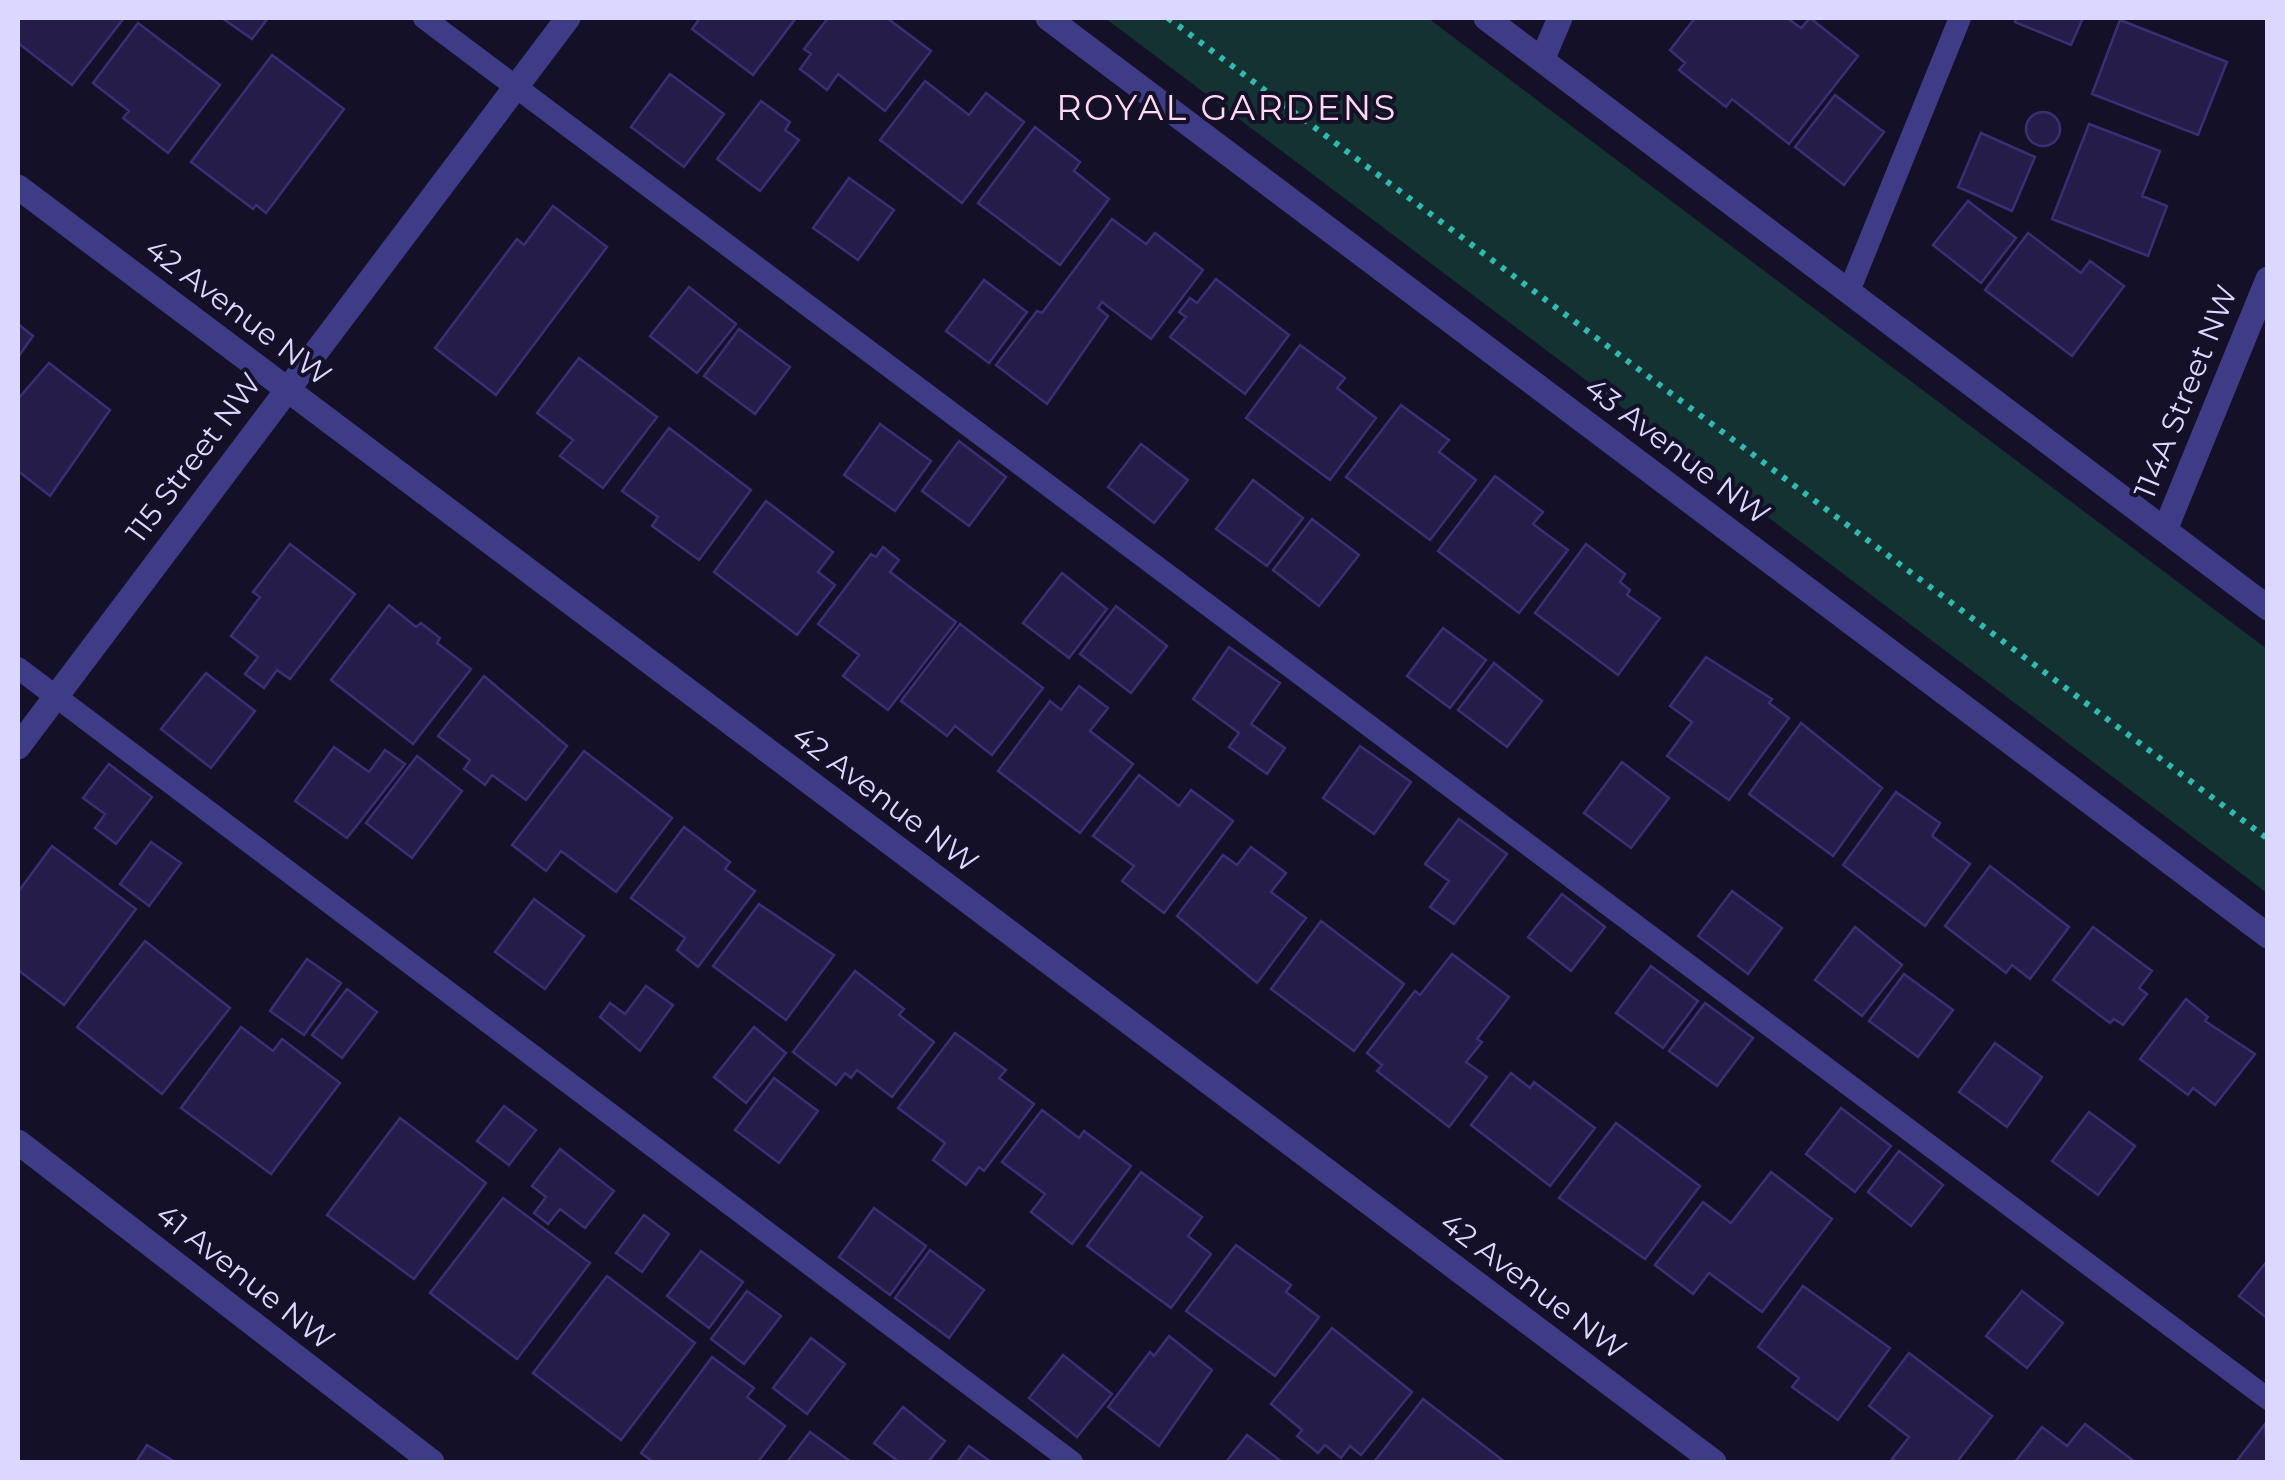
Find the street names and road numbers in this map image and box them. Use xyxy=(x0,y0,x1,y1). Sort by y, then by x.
street label: 42 Avenue NW xyxy=(138,230,338,393)
street label: 114A Street NW xyxy=(2126,280,2245,504)
street label: 115 Street NW xyxy=(118,366,269,550)
street label: 43 Avenue NW xyxy=(1577,369,1777,532)
street label: 42 Avenue NW xyxy=(785,717,985,880)
street label: 41 Avenue NW xyxy=(149,1195,342,1358)
street label: 42 Avenue NW xyxy=(1433,1204,1633,1367)

